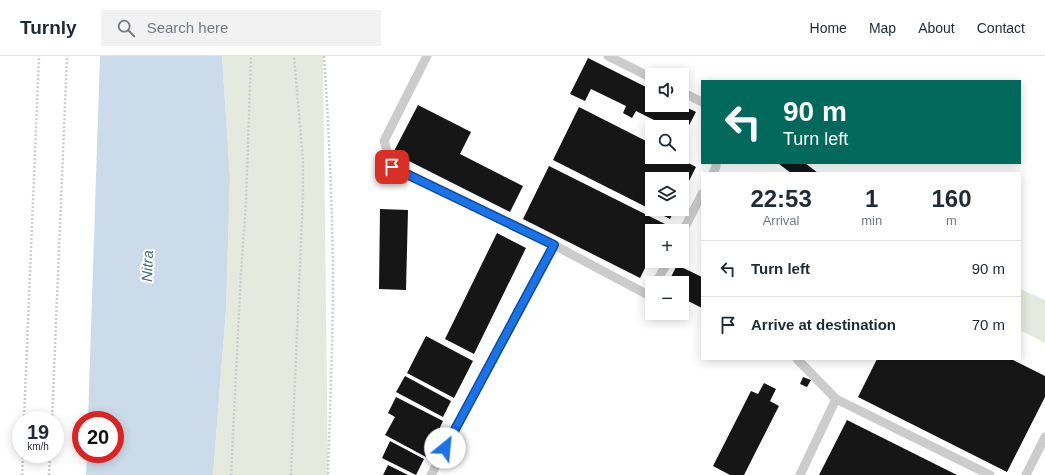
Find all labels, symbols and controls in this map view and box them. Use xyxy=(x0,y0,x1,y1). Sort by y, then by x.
search box xyxy=(101,10,381,46)
text: Turnly xyxy=(20,17,77,38)
icon: search xyxy=(115,17,137,39)
text: Search here xyxy=(147,19,228,36)
text: Home xyxy=(810,20,847,36)
text: Map xyxy=(869,20,896,36)
text: About xyxy=(918,20,955,36)
text: Contact xyxy=(977,20,1025,36)
map controls xyxy=(645,68,689,320)
button: sound xyxy=(645,68,689,112)
icon: left xyxy=(717,96,769,148)
text: 90 m xyxy=(783,96,847,127)
button: search xyxy=(645,120,689,164)
text: Turn left xyxy=(783,129,848,149)
pin xyxy=(375,150,409,184)
icon: arrive xyxy=(381,156,403,178)
button: layers xyxy=(645,172,689,216)
text: 22:53 xyxy=(750,185,812,212)
text: 1 xyxy=(865,185,878,212)
text: 160 xyxy=(932,185,972,212)
text: Arrival xyxy=(763,213,800,228)
text: min xyxy=(861,213,882,228)
text: m xyxy=(946,213,957,228)
button: + xyxy=(645,224,689,268)
water label: Nitra xyxy=(138,250,156,282)
icon: left xyxy=(717,258,739,280)
text: Turn left xyxy=(751,260,810,277)
text: 90 m xyxy=(972,260,1005,277)
button: − xyxy=(645,276,689,320)
icon: arrive xyxy=(717,314,739,336)
text: Arrive at destination xyxy=(751,316,896,333)
text: 70 m xyxy=(972,316,1005,333)
speed limit sign: 20 xyxy=(72,411,124,463)
text: 19 xyxy=(27,421,49,443)
position arrow xyxy=(424,427,466,469)
text: km/h xyxy=(27,441,49,452)

